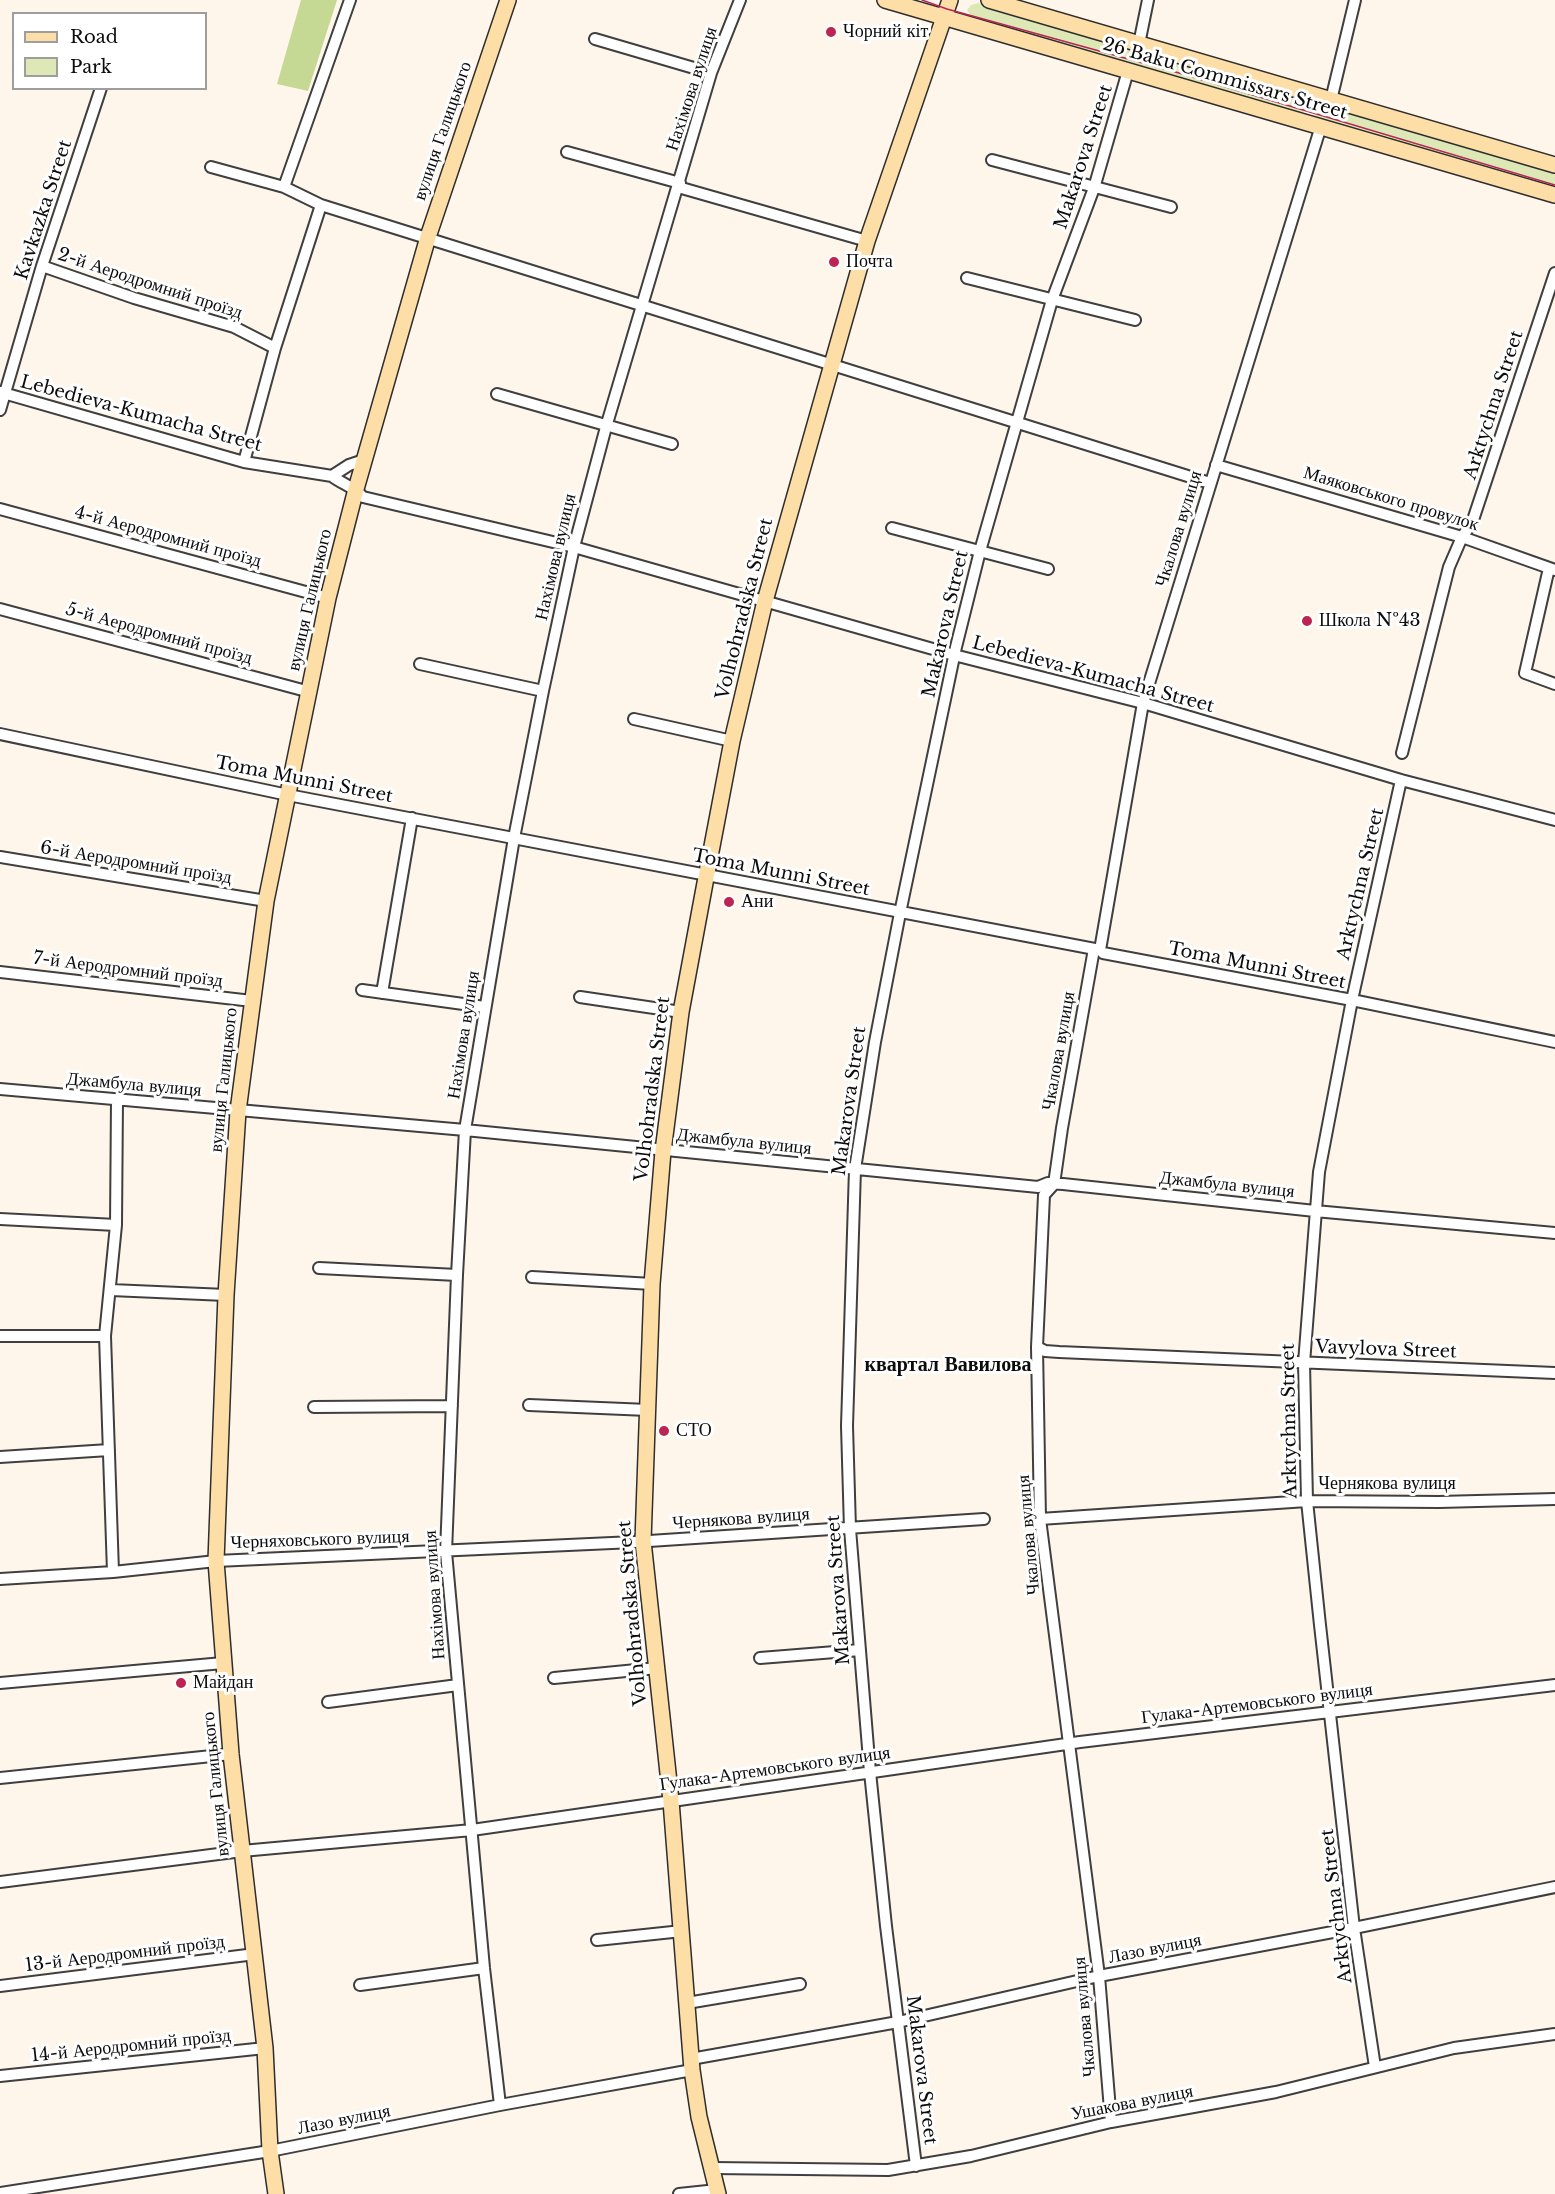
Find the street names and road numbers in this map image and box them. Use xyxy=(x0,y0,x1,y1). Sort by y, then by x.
street label: Нахімова вулиця xyxy=(662,24,722,154)
street label: 26 Baku Commissars Street xyxy=(1100,34,1350,124)
street label: вулиця Галицького xyxy=(409,59,477,203)
street label: Makarova Street xyxy=(1050,82,1118,232)
street label: Kavkazka Street xyxy=(11,137,77,283)
street label: 2-й Аеродромний проїзд xyxy=(55,244,245,324)
street label: Arktychna Street xyxy=(1460,328,1528,482)
street label: Lebedieva-Kumacha Street xyxy=(18,371,264,457)
street label: Маяковського провулок xyxy=(1301,462,1481,536)
street label: Чкалова вулиця xyxy=(1151,468,1207,590)
street label: Нахімова вулиця xyxy=(531,492,581,622)
street label: 4-й Аеродромний проїзд xyxy=(72,502,264,572)
street label: Volhohradska Street xyxy=(712,516,778,702)
street label: вулиця Галицького xyxy=(283,527,337,673)
street label: Makarova Street xyxy=(919,548,973,700)
street label: 5-й Аеродромний проїзд xyxy=(63,599,255,669)
street label: Lebedieva-Kumacha Street xyxy=(970,632,1216,718)
street label: Toma Munni Street xyxy=(213,752,395,808)
street label: Arktychna Street xyxy=(1333,806,1389,962)
street label: 6-й Аеродромний проїзд xyxy=(39,837,233,889)
street label: Toma Munni Street xyxy=(690,845,872,901)
street label: Toma Munni Street xyxy=(1166,938,1348,994)
street label: 7-й Аеродромний проїзд xyxy=(32,948,224,992)
street label: Нахімова вулиця xyxy=(443,969,485,1101)
street label: Чкалова вулиця xyxy=(1038,990,1080,1112)
street label: Volhohradska Street xyxy=(631,995,675,1183)
street label: вулиця Галицького xyxy=(206,1007,242,1153)
street label: Makarova Street xyxy=(829,1025,871,1177)
street label: Джамбула вулиця xyxy=(66,1068,202,1102)
street label: Джамбула вулиця xyxy=(675,1124,813,1160)
street label: Джамбула вулиця xyxy=(1158,1167,1296,1203)
street label: Vavylova Street xyxy=(1315,1337,1457,1363)
street label: Arktychna Street xyxy=(1278,1343,1302,1499)
street label: Чернякова вулиця xyxy=(1318,1473,1456,1495)
street label: Чкалова вулиця xyxy=(1013,1474,1045,1596)
street label: Чернякова вулиця xyxy=(672,1503,810,1535)
street label: Makarova Street xyxy=(823,1514,855,1666)
street label: Volhohradska Street xyxy=(614,1519,652,1707)
street label: Черняховського вулиця xyxy=(230,1526,410,1554)
street label: Нахімова вулиця xyxy=(420,1530,450,1660)
street label: Гулака-Артемовського вулиця xyxy=(1140,1679,1374,1729)
street label: вулиця Галицького xyxy=(198,1711,234,1857)
street label: Гулака-Артемовського вулиця xyxy=(658,1742,892,1796)
street label: Arktychna Street xyxy=(1317,1828,1357,1984)
street label: Лазо вулиця xyxy=(1107,1929,1203,1969)
street label: 13-й Аеродромний проїзд xyxy=(24,1931,226,1977)
street label: Чкалова вулиця xyxy=(1069,1956,1101,2078)
street label: Makarova Street xyxy=(901,1994,941,2146)
street label: 14-й Аеродромний проїзд xyxy=(30,2025,232,2067)
street label: Ушакова вулиця xyxy=(1069,2081,1195,2125)
street label: Лазо вулиця xyxy=(296,2100,392,2140)

